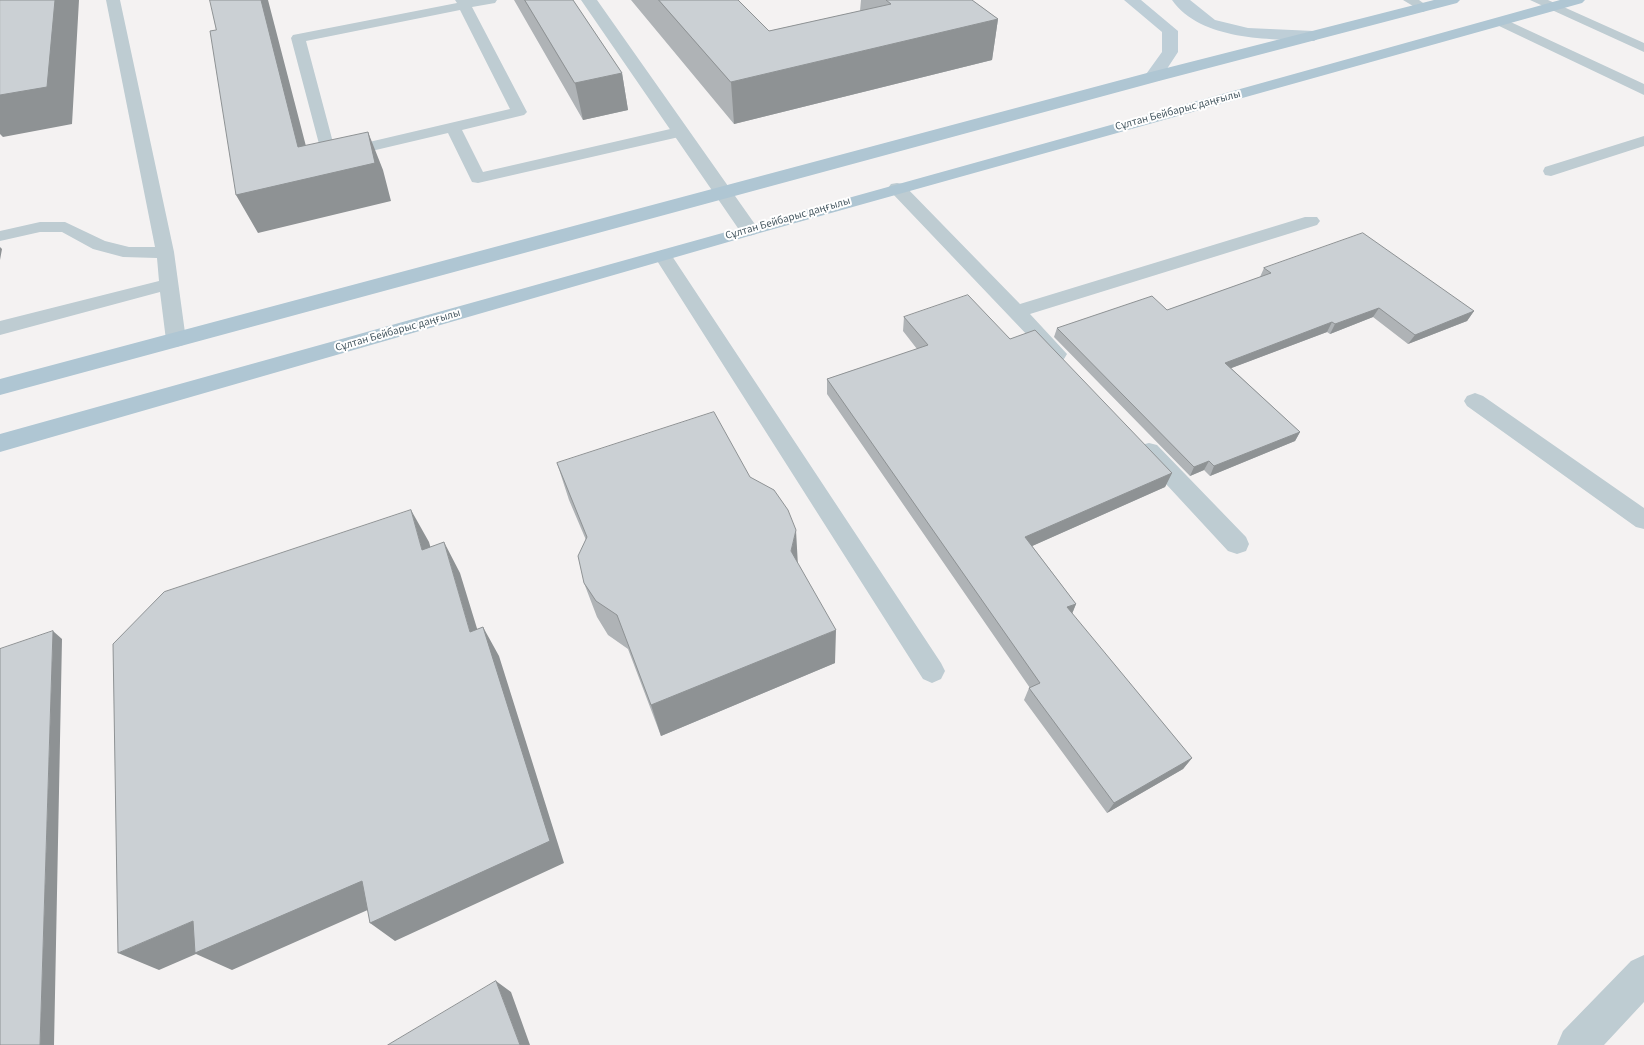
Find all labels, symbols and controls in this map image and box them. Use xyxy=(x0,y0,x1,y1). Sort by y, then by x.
street label: Сұлтан Бейбарыс даңғылы xyxy=(1114,88,1242,134)
street label: Сұлтан Бейбарыс даңғылы xyxy=(724,195,852,243)
street label: Сұлтан Бейбарыс даңғылы xyxy=(334,307,462,355)

